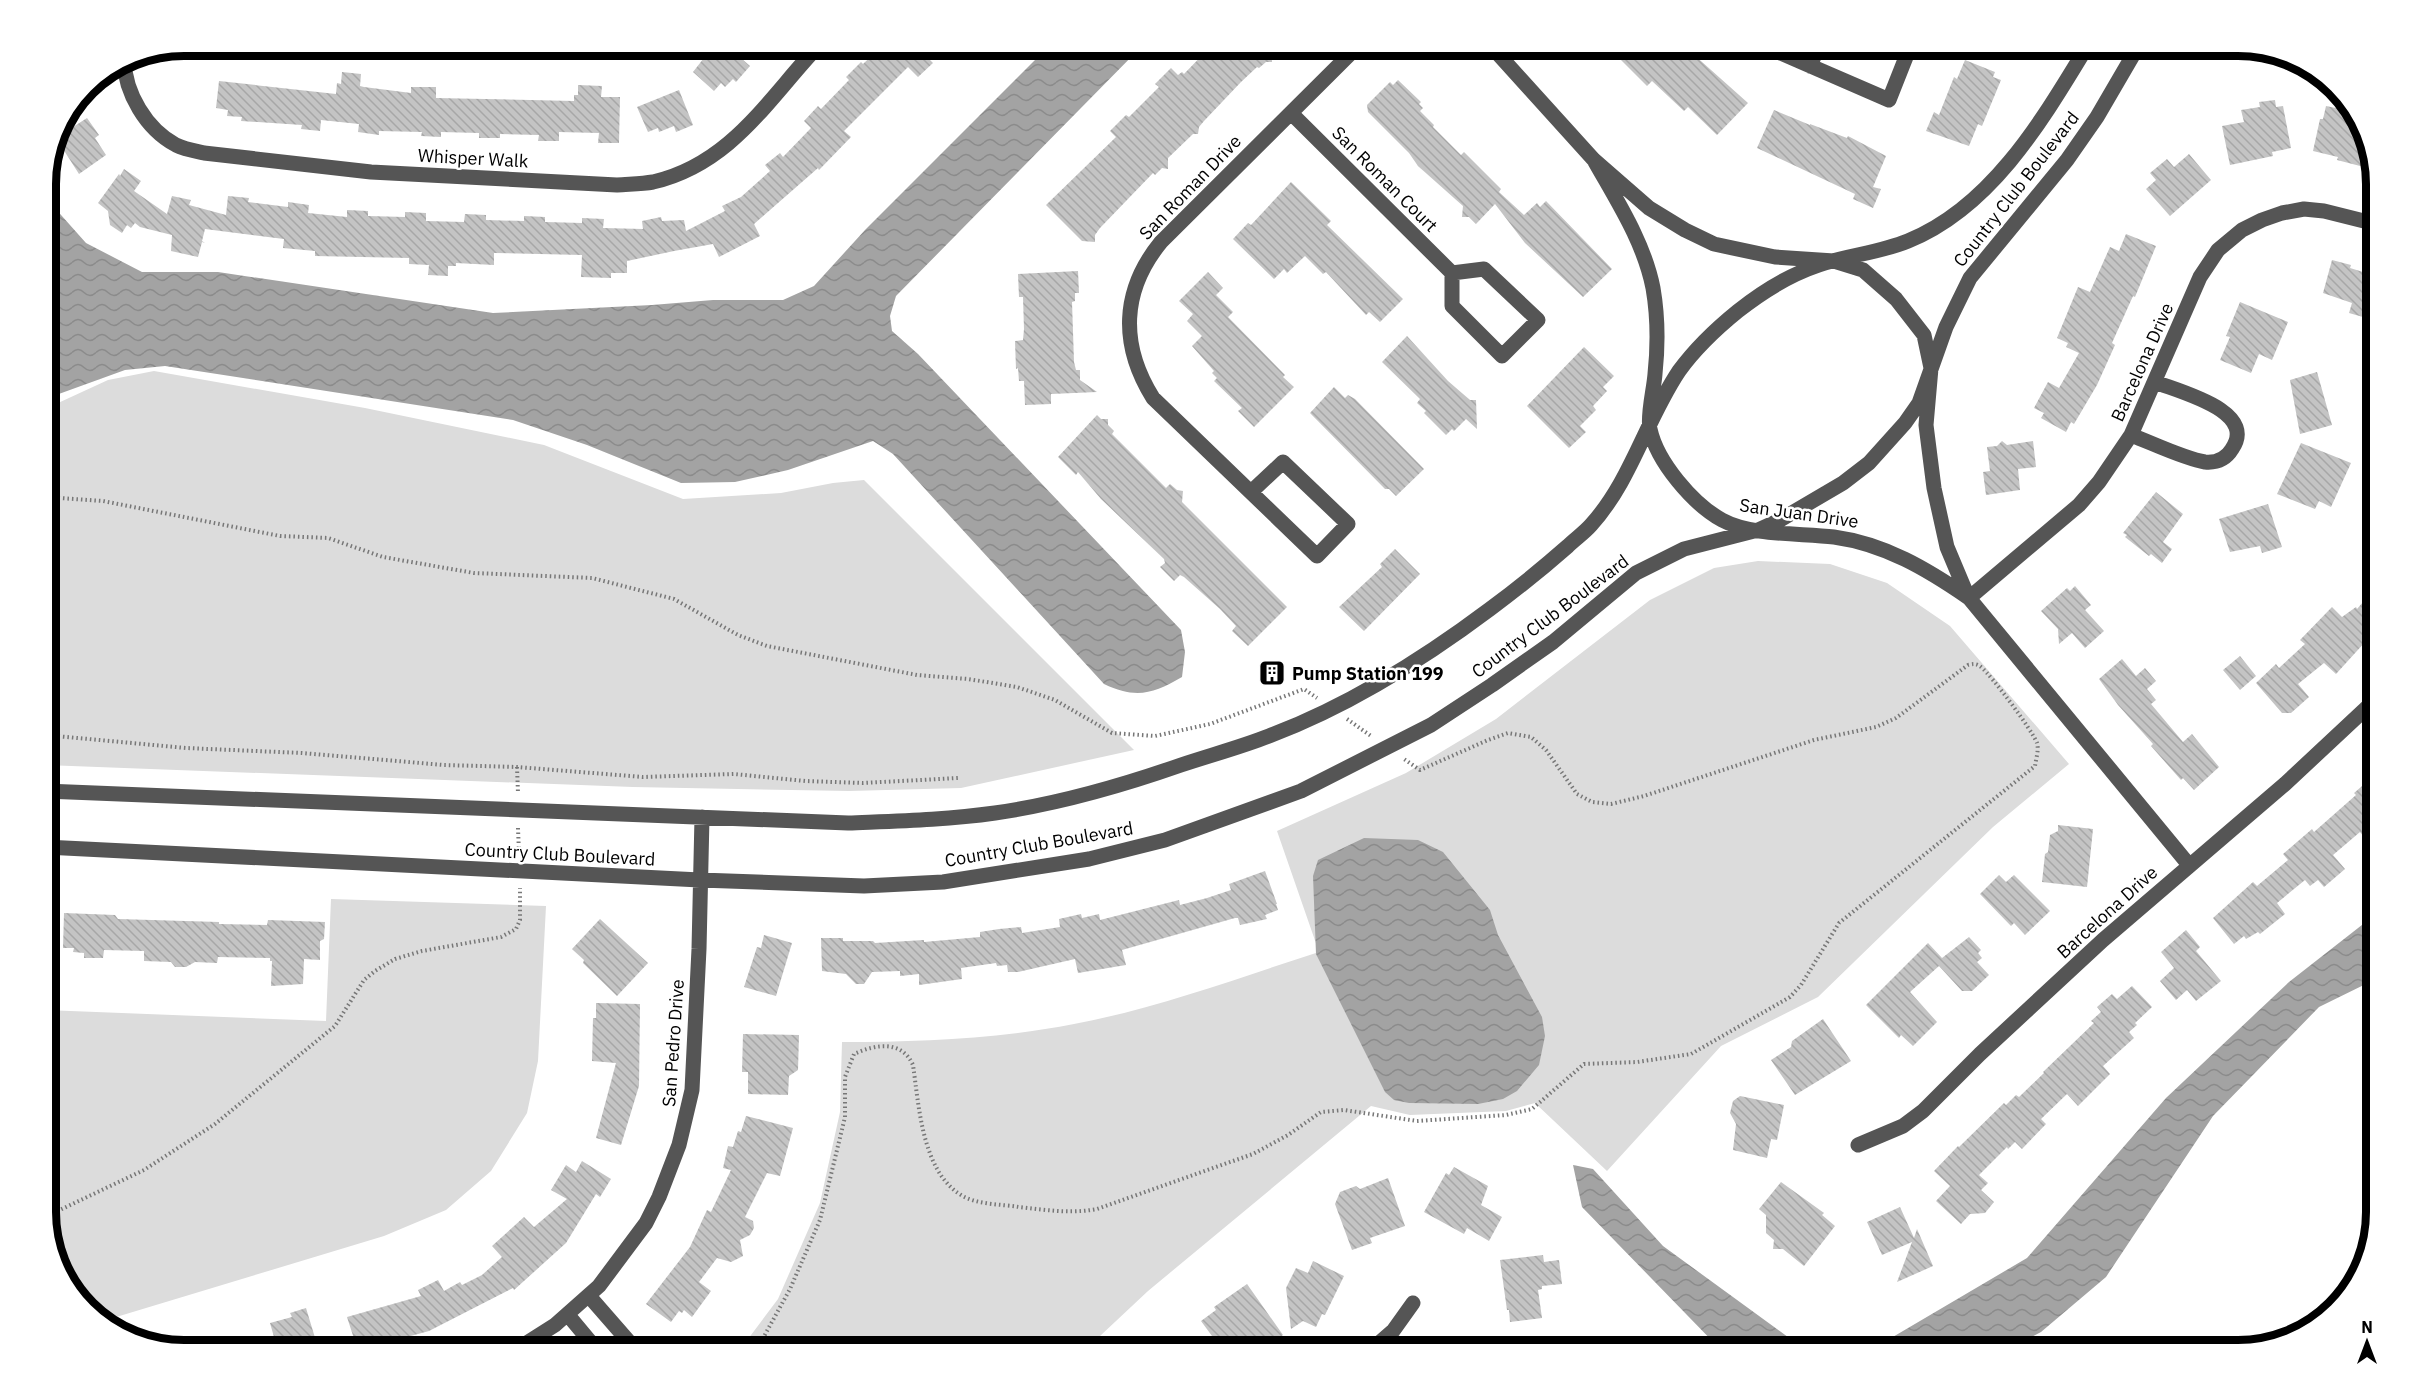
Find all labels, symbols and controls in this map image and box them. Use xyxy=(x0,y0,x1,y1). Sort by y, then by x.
street label: Country Club Boulevard xyxy=(1948,107,2084,271)
street label: San Roman Court xyxy=(1327,121,1443,237)
street label: San Roman Drive xyxy=(1134,129,1246,244)
street label: Whisper Walk xyxy=(417,144,529,172)
street label: Barcelona Drive xyxy=(2106,299,2178,425)
street label: San Juan Drive xyxy=(1738,493,1860,533)
street label: Country Club Boulevard xyxy=(1467,549,1633,683)
building icon: Pump Station 199 xyxy=(1257,658,1287,688)
place label: Pump Station 199 xyxy=(1292,662,1444,685)
street label: Country Club Boulevard xyxy=(943,816,1135,872)
street label: Country Club Boulevard xyxy=(464,838,656,870)
street label: Barcelona Drive xyxy=(2052,861,2162,963)
street label: San Pedro Drive xyxy=(657,978,689,1108)
north arrow xyxy=(2337,1312,2397,1372)
text: N xyxy=(2361,1317,2373,1337)

